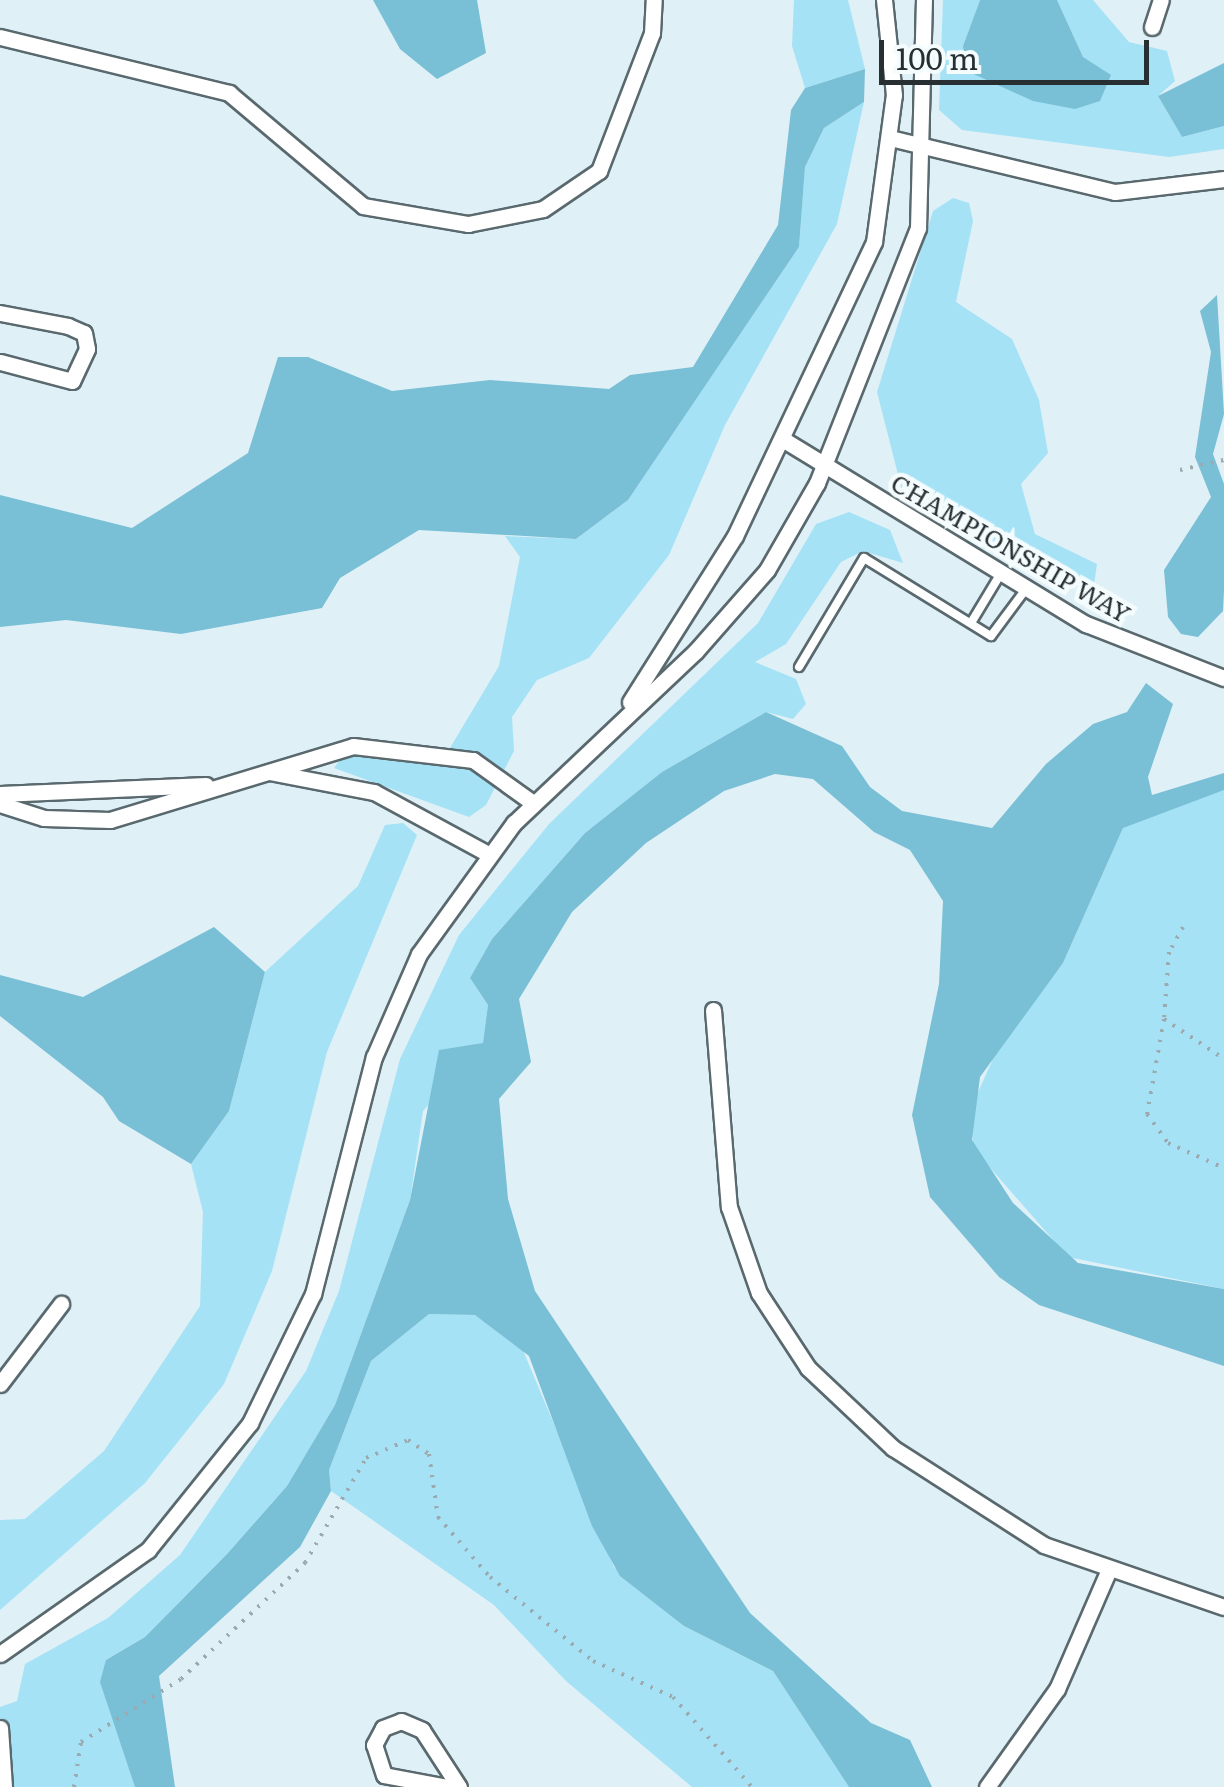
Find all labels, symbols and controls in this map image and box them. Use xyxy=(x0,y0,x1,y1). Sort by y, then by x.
scale bar xyxy=(884,20,1154,82)
text: 100 m xyxy=(896,35,978,79)
street label: CHAMPIONSHIP WAY xyxy=(886,467,1136,629)

